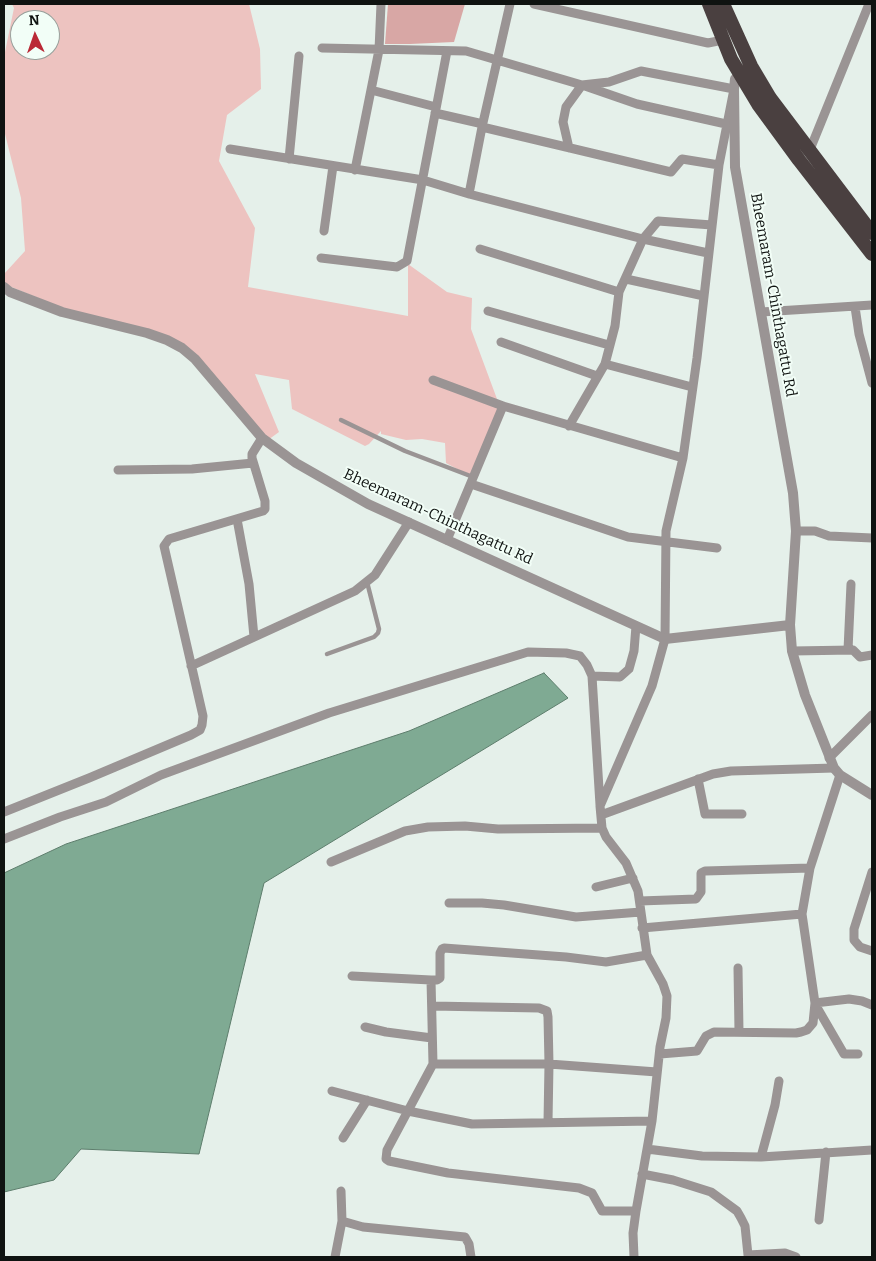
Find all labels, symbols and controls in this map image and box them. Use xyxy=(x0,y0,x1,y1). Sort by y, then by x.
north arrow xyxy=(10,10,60,60)
text: N xyxy=(28,12,40,29)
street label: Bheemaram-Chinthagattu Rd xyxy=(746,192,800,398)
street label: Bheemaram-Chinthagattu Rd xyxy=(341,465,535,569)

